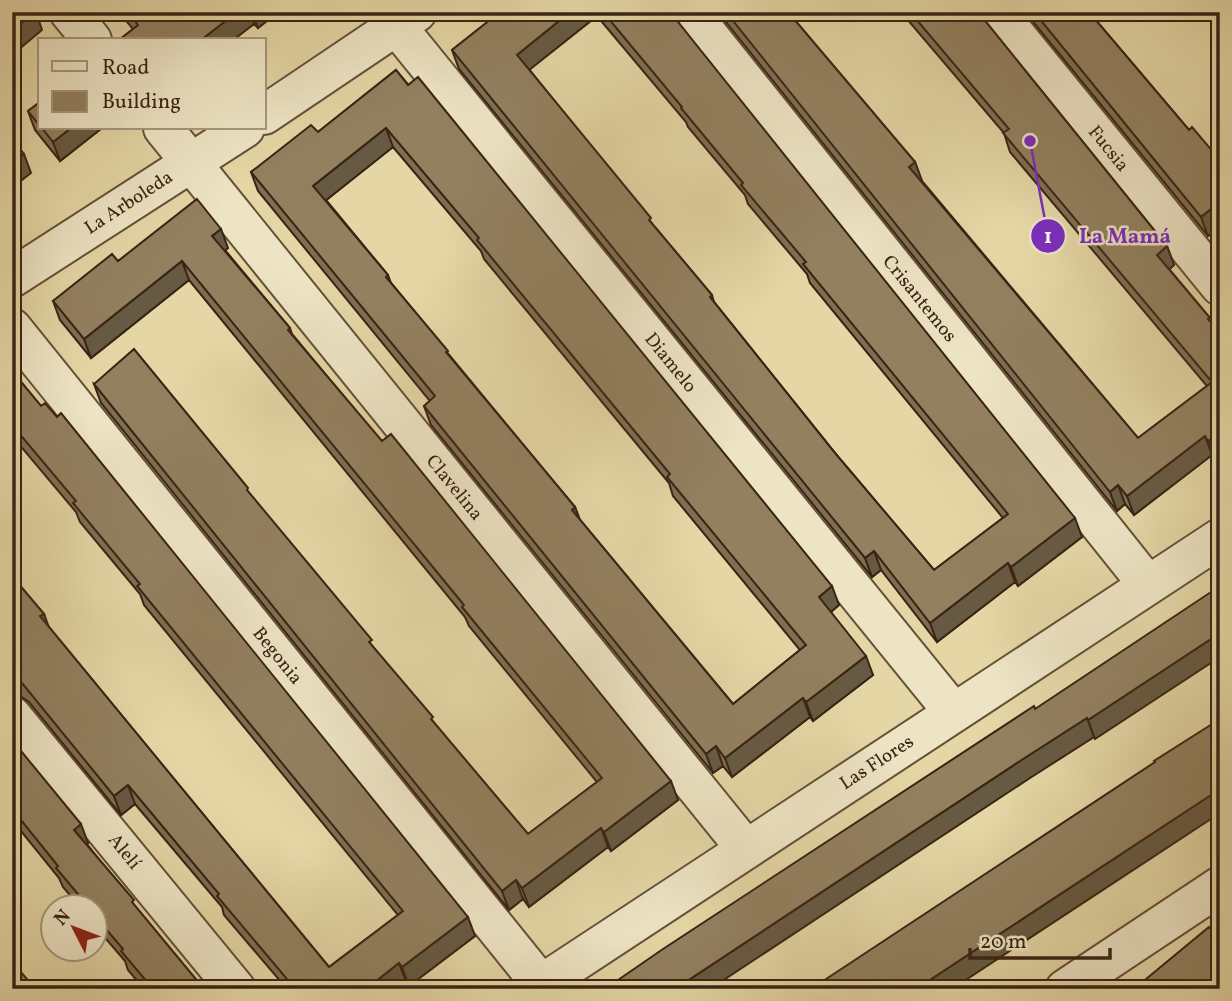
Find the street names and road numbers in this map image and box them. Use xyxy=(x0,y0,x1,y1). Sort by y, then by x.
street label: Fucsia xyxy=(1081,120,1135,178)
street label: La Arboleda xyxy=(80,165,178,241)
street label: Crisantemos xyxy=(876,250,962,348)
street label: Diamelo xyxy=(638,327,702,399)
street label: Clavelina xyxy=(419,449,489,527)
street label: Begonia xyxy=(246,622,308,690)
street label: Las Flores xyxy=(835,729,919,797)
street label: Alelí xyxy=(101,828,147,876)

